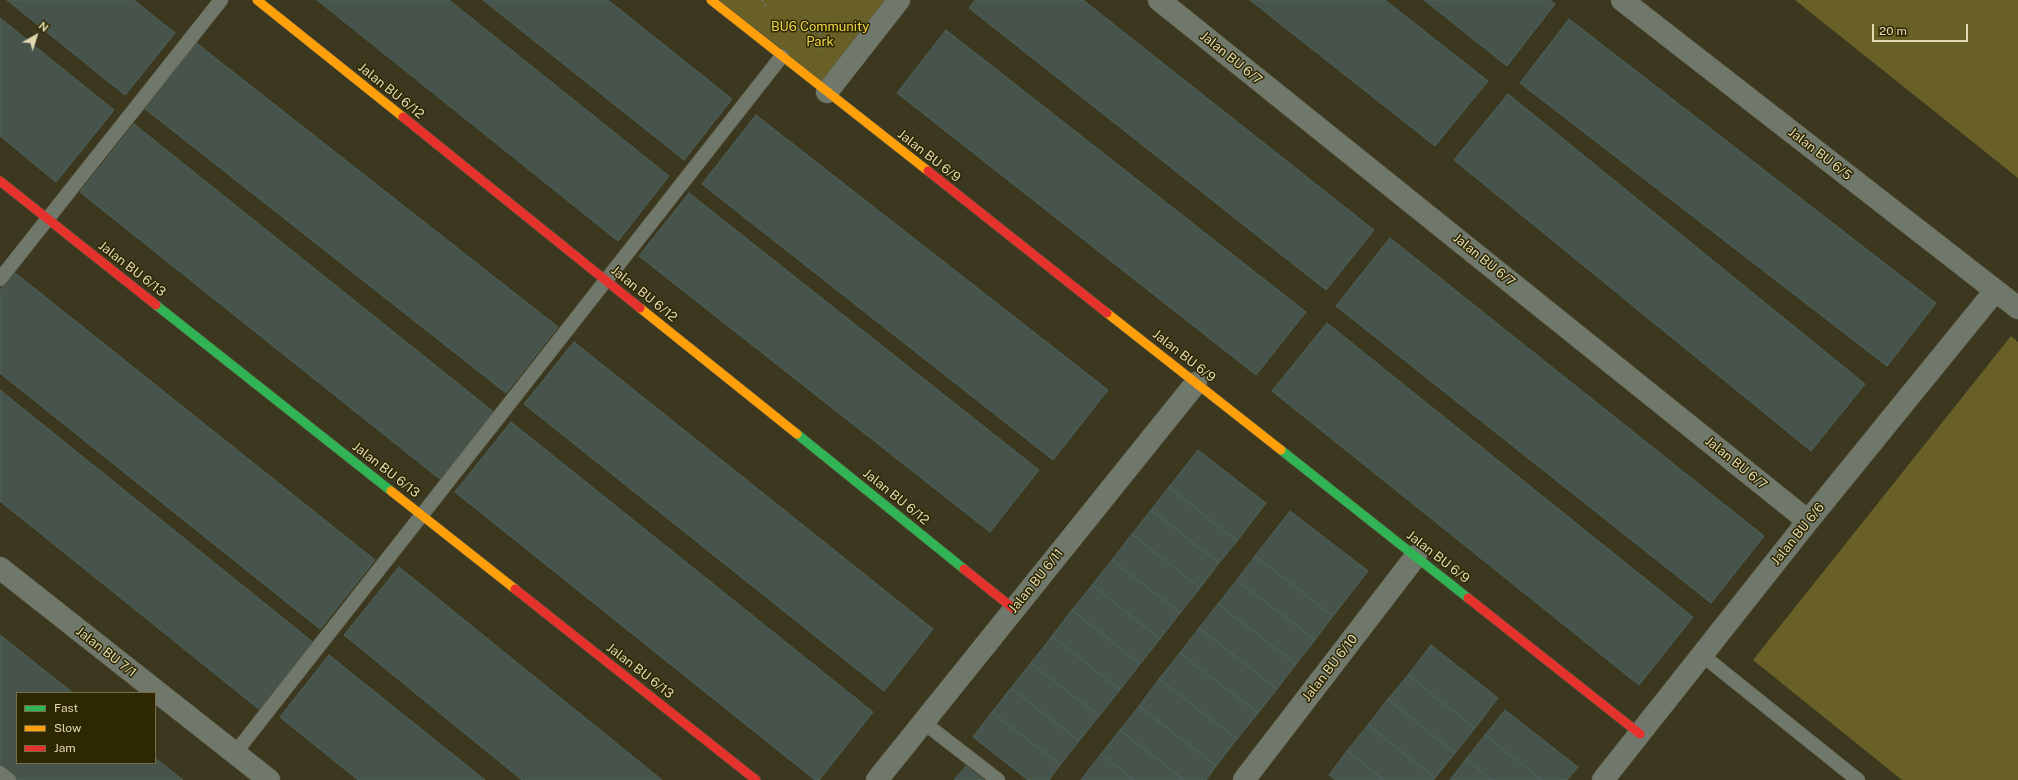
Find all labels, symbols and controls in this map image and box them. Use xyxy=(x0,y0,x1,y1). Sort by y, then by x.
north arrow xyxy=(16,16,56,56)
scale bar xyxy=(1874,16,1970,42)
text: N xyxy=(36,19,51,34)
park label: BU6 Community Park xyxy=(771,19,869,50)
text: 20 m xyxy=(1879,24,1907,38)
street label: Jalan BU 6/7 xyxy=(1197,28,1265,88)
street label: Jalan BU 6/12 xyxy=(355,60,427,122)
street label: Jalan BU 6/5 xyxy=(1785,124,1855,184)
street label: Jalan BU 6/9 xyxy=(894,127,964,185)
street label: Jalan BU 6/7 xyxy=(1450,230,1518,290)
street label: Jalan BU 6/13 xyxy=(95,238,169,300)
street label: Jalan BU 6/12 xyxy=(608,263,680,325)
street label: Jalan BU 6/9 xyxy=(1149,327,1219,385)
street label: Jalan BU 6/7 xyxy=(1702,433,1770,493)
street label: Jalan BU 6/13 xyxy=(349,439,423,501)
street label: Jalan BU 6/12 xyxy=(860,466,932,528)
street label: Jalan BU 6/6 xyxy=(1768,500,1828,568)
street label: Jalan BU 6/9 xyxy=(1403,528,1473,586)
street label: Jalan BU 6/11 xyxy=(1005,546,1067,616)
street label: Jalan BU 7/1 xyxy=(73,624,139,680)
street label: Jalan BU 6/10 xyxy=(1299,631,1361,705)
street label: Jalan BU 6/13 xyxy=(603,640,677,702)
legend xyxy=(16,692,156,764)
text: Fast xyxy=(54,701,78,715)
text: Slow xyxy=(54,721,81,735)
text: Jam xyxy=(54,741,76,755)

